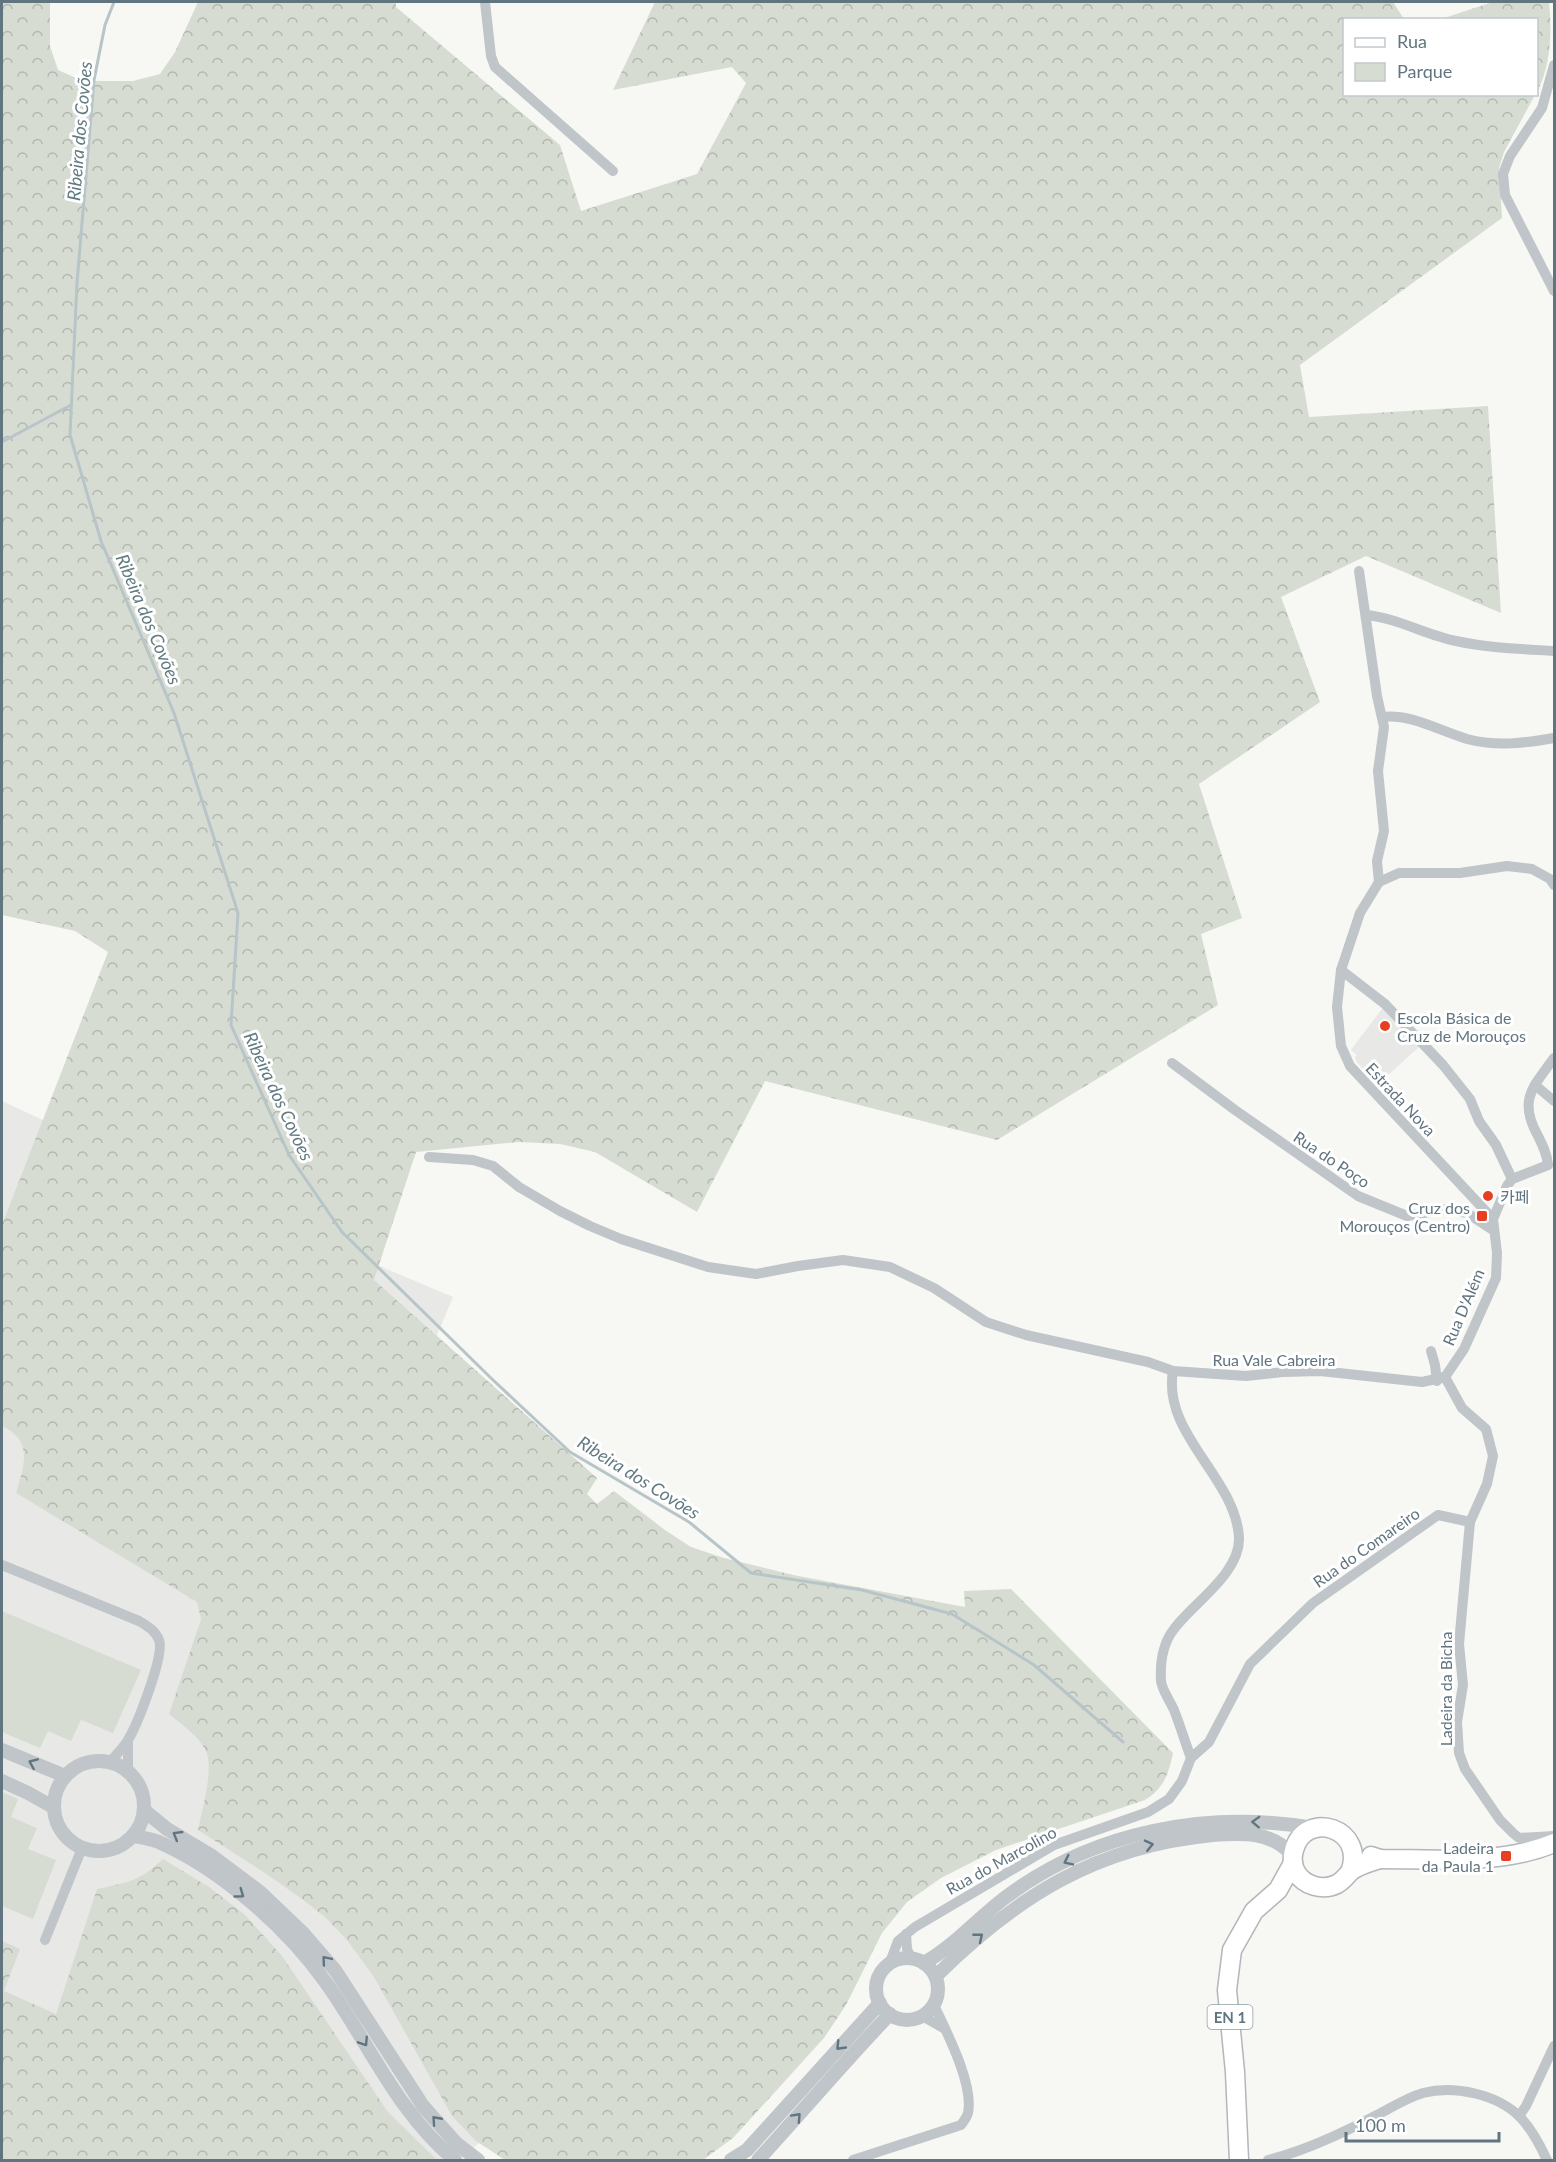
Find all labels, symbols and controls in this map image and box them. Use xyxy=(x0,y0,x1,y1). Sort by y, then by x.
legend xyxy=(1343,18,1538,96)
text: Rua xyxy=(1397,30,1427,52)
water label: Ribeira dos Covões xyxy=(62,60,96,202)
text: Parque xyxy=(1397,60,1452,82)
water label: Ribeira dos Covões xyxy=(112,550,186,688)
place label: Escola Básica de Cruz de Morouços xyxy=(1397,1008,1526,1045)
marker: Escola Básica de Cruz de Morouços xyxy=(1378,1019,1392,1033)
water label: Ribeira dos Covões xyxy=(240,1028,318,1164)
street label: Estrada Nova xyxy=(1362,1058,1440,1140)
street label: Rua do Poço xyxy=(1290,1127,1374,1191)
place label: 카페 xyxy=(1500,1187,1529,1206)
marker: 카페 xyxy=(1481,1189,1495,1203)
place label: Cruz dos Morouços (Centro) xyxy=(1339,1198,1470,1235)
marker: Cruz dos Morouços (Centro) xyxy=(1475,1209,1489,1223)
street label: Rua D'Além xyxy=(1438,1266,1488,1348)
street label: Rua Vale Cabreira xyxy=(1212,1350,1336,1369)
water label: Ribeira dos Covões xyxy=(574,1431,704,1523)
street label: Rua do Comareiro xyxy=(1309,1503,1423,1591)
street label: Ladeira da Bicha xyxy=(1436,1632,1455,1746)
one-way arrow xyxy=(29,1758,40,1770)
one-way arrow xyxy=(1252,1816,1261,1828)
street label: Rua do Marcolino xyxy=(943,1822,1059,1898)
one-way arrow xyxy=(173,1831,183,1843)
place label: Ladeira da Paula 1 xyxy=(1422,1838,1494,1875)
one-way arrow xyxy=(1144,1840,1154,1853)
marker: Ladeira da Paula 1 xyxy=(1499,1849,1513,1863)
one-way arrow xyxy=(1063,1853,1074,1865)
one-way arrow xyxy=(233,1886,244,1897)
one-way arrow xyxy=(972,1933,983,1944)
one-way arrow xyxy=(322,1956,333,1967)
road number: EN 1 xyxy=(1208,2005,1252,2029)
one-way arrow xyxy=(357,2035,368,2046)
one-way arrow xyxy=(836,2039,847,2049)
scale bar xyxy=(1346,2105,1499,2143)
one-way arrow xyxy=(790,2114,801,2124)
text: 100 m xyxy=(1355,2114,1406,2136)
one-way arrow xyxy=(432,2117,443,2127)

